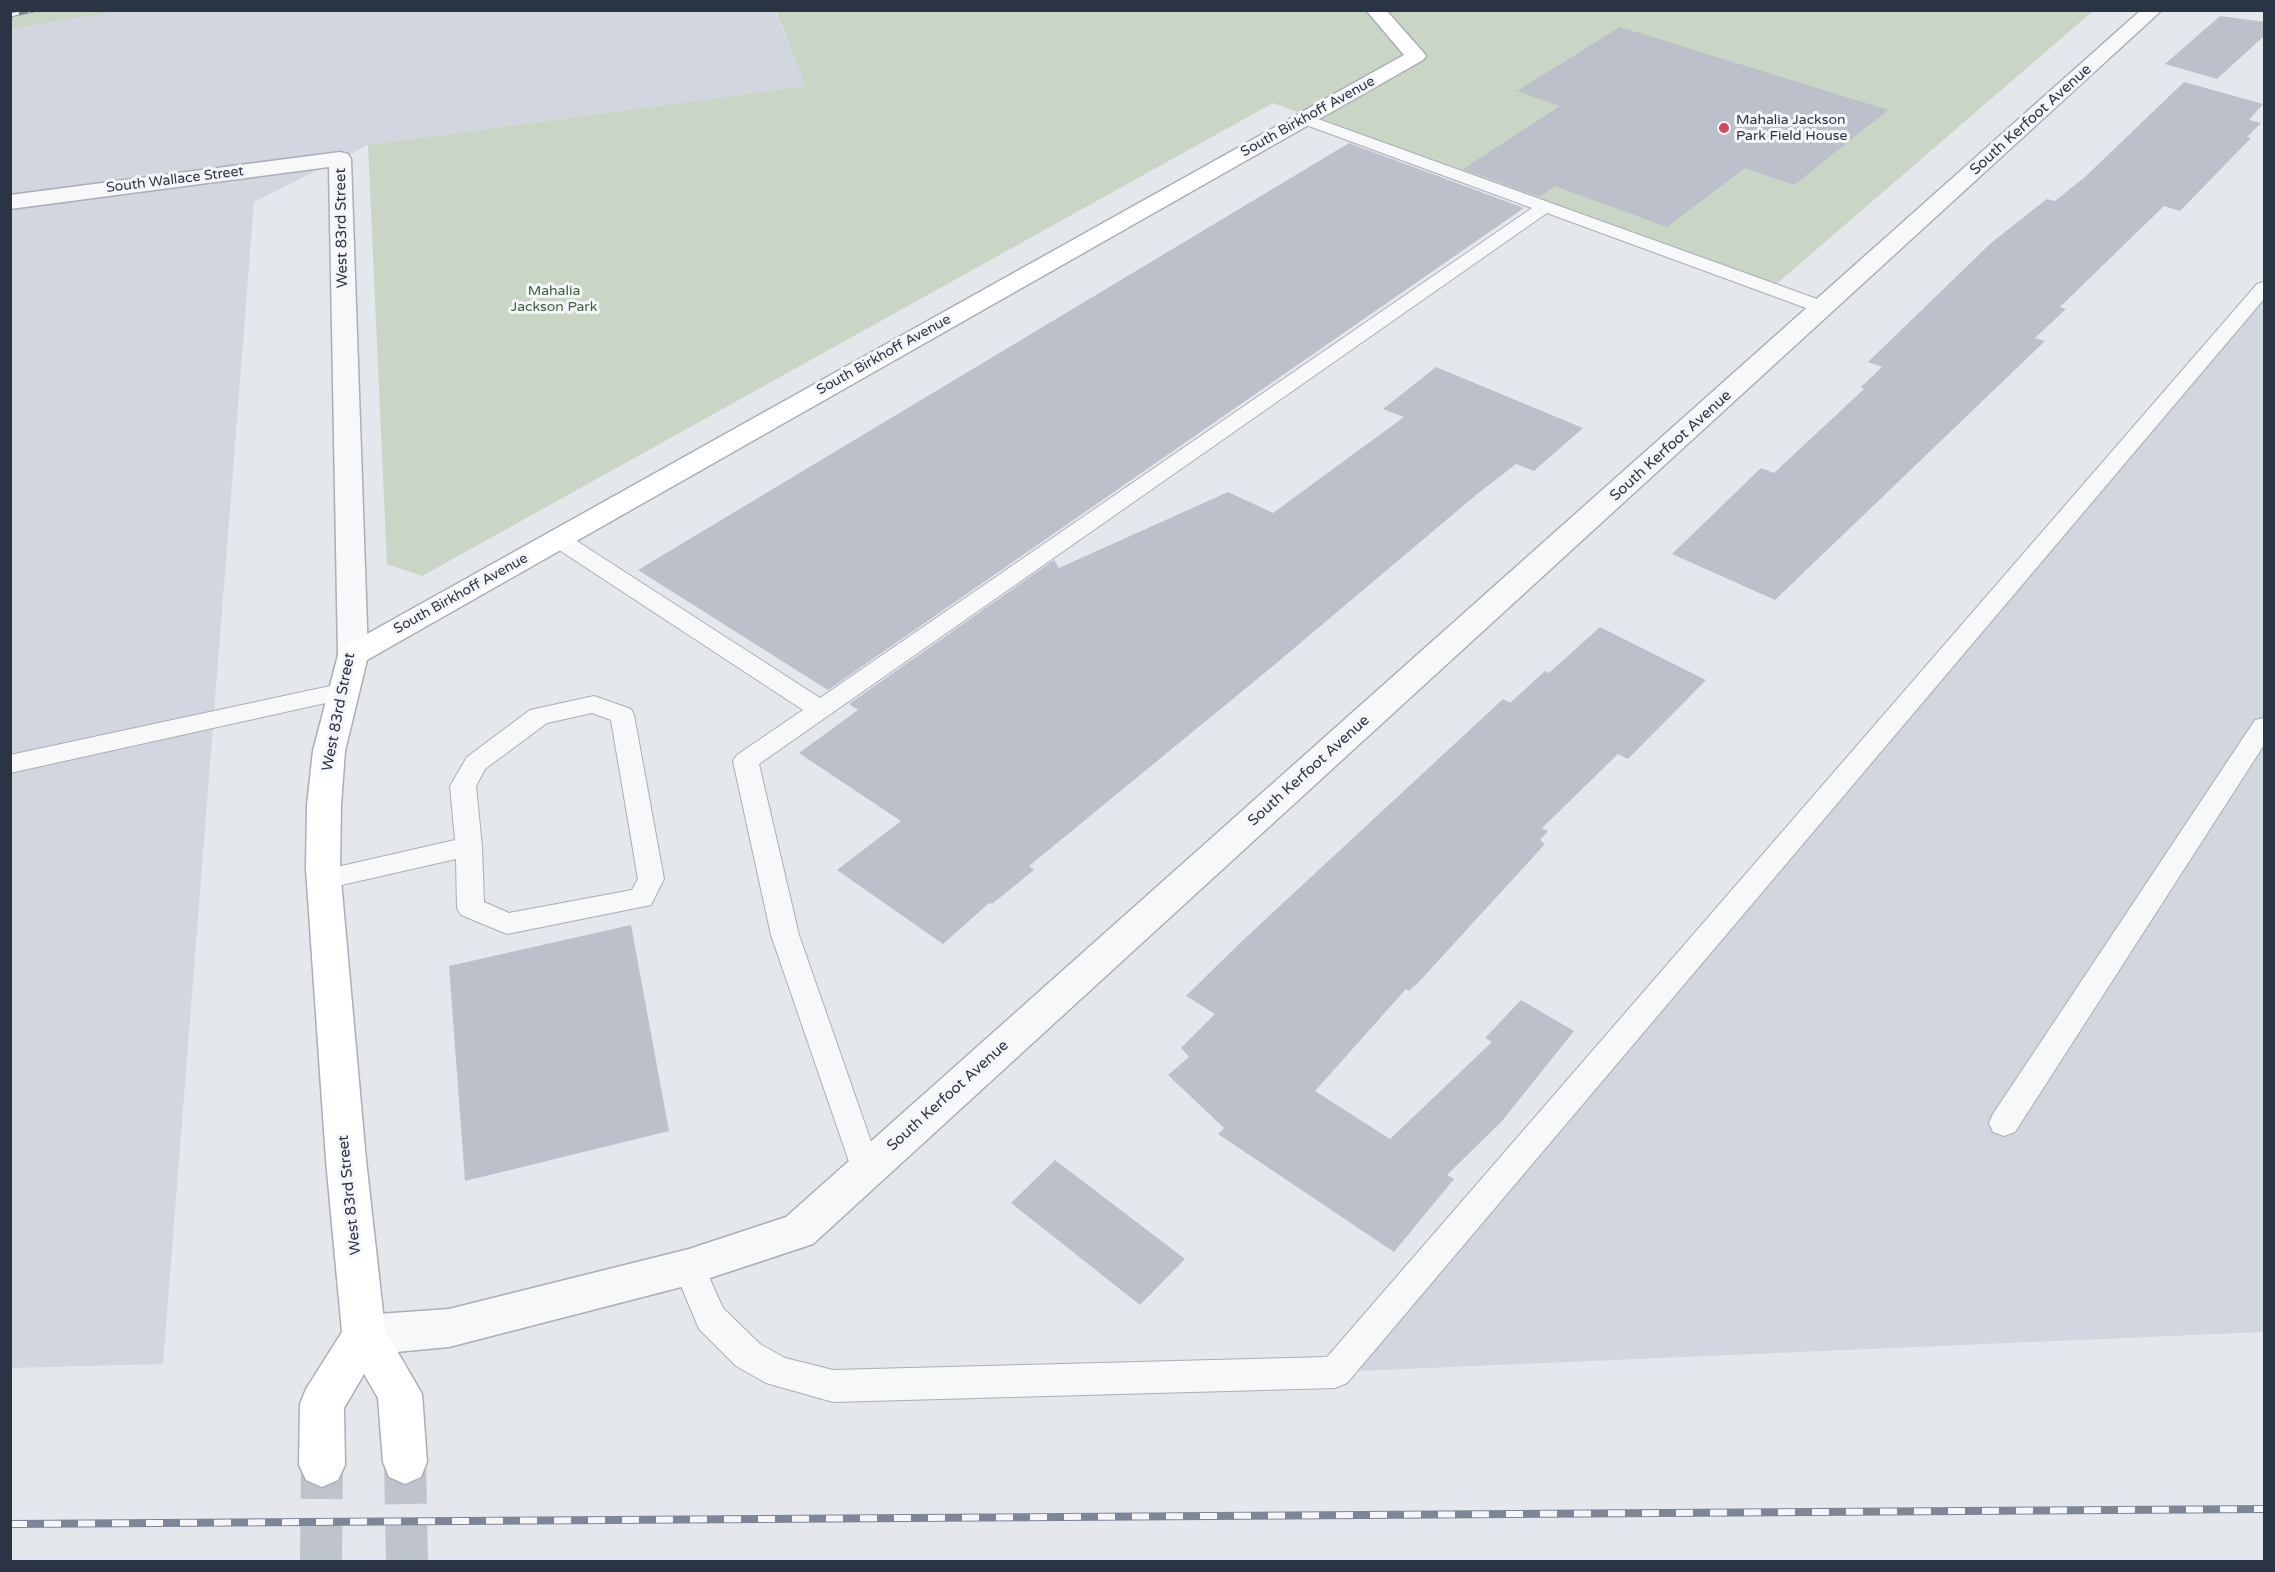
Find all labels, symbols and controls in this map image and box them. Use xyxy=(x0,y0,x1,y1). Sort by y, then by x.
street label: South Kerfoot Avenue xyxy=(1967,61,2095,179)
street label: South Birkhoff Avenue xyxy=(1238,73,1378,161)
place label: Mahalia Jackson Park Field House xyxy=(1736,112,1847,144)
marker: Mahalia Jackson Park Field House xyxy=(1717,121,1731,135)
street label: South Wallace Street xyxy=(105,163,245,197)
street label: West 83rd Street xyxy=(332,168,352,288)
park label: Mahalia Jackson Park xyxy=(511,283,597,316)
street label: South Birkhoff Avenue xyxy=(814,311,954,399)
street label: South Kerfoot Avenue xyxy=(1607,387,1735,505)
street label: South Birkhoff Avenue xyxy=(391,550,531,638)
street label: West 83rd Street xyxy=(319,651,359,773)
street label: South Kerfoot Avenue xyxy=(1245,712,1373,830)
street label: South Kerfoot Avenue xyxy=(884,1037,1012,1155)
street label: West 83rd Street xyxy=(335,1134,365,1256)

